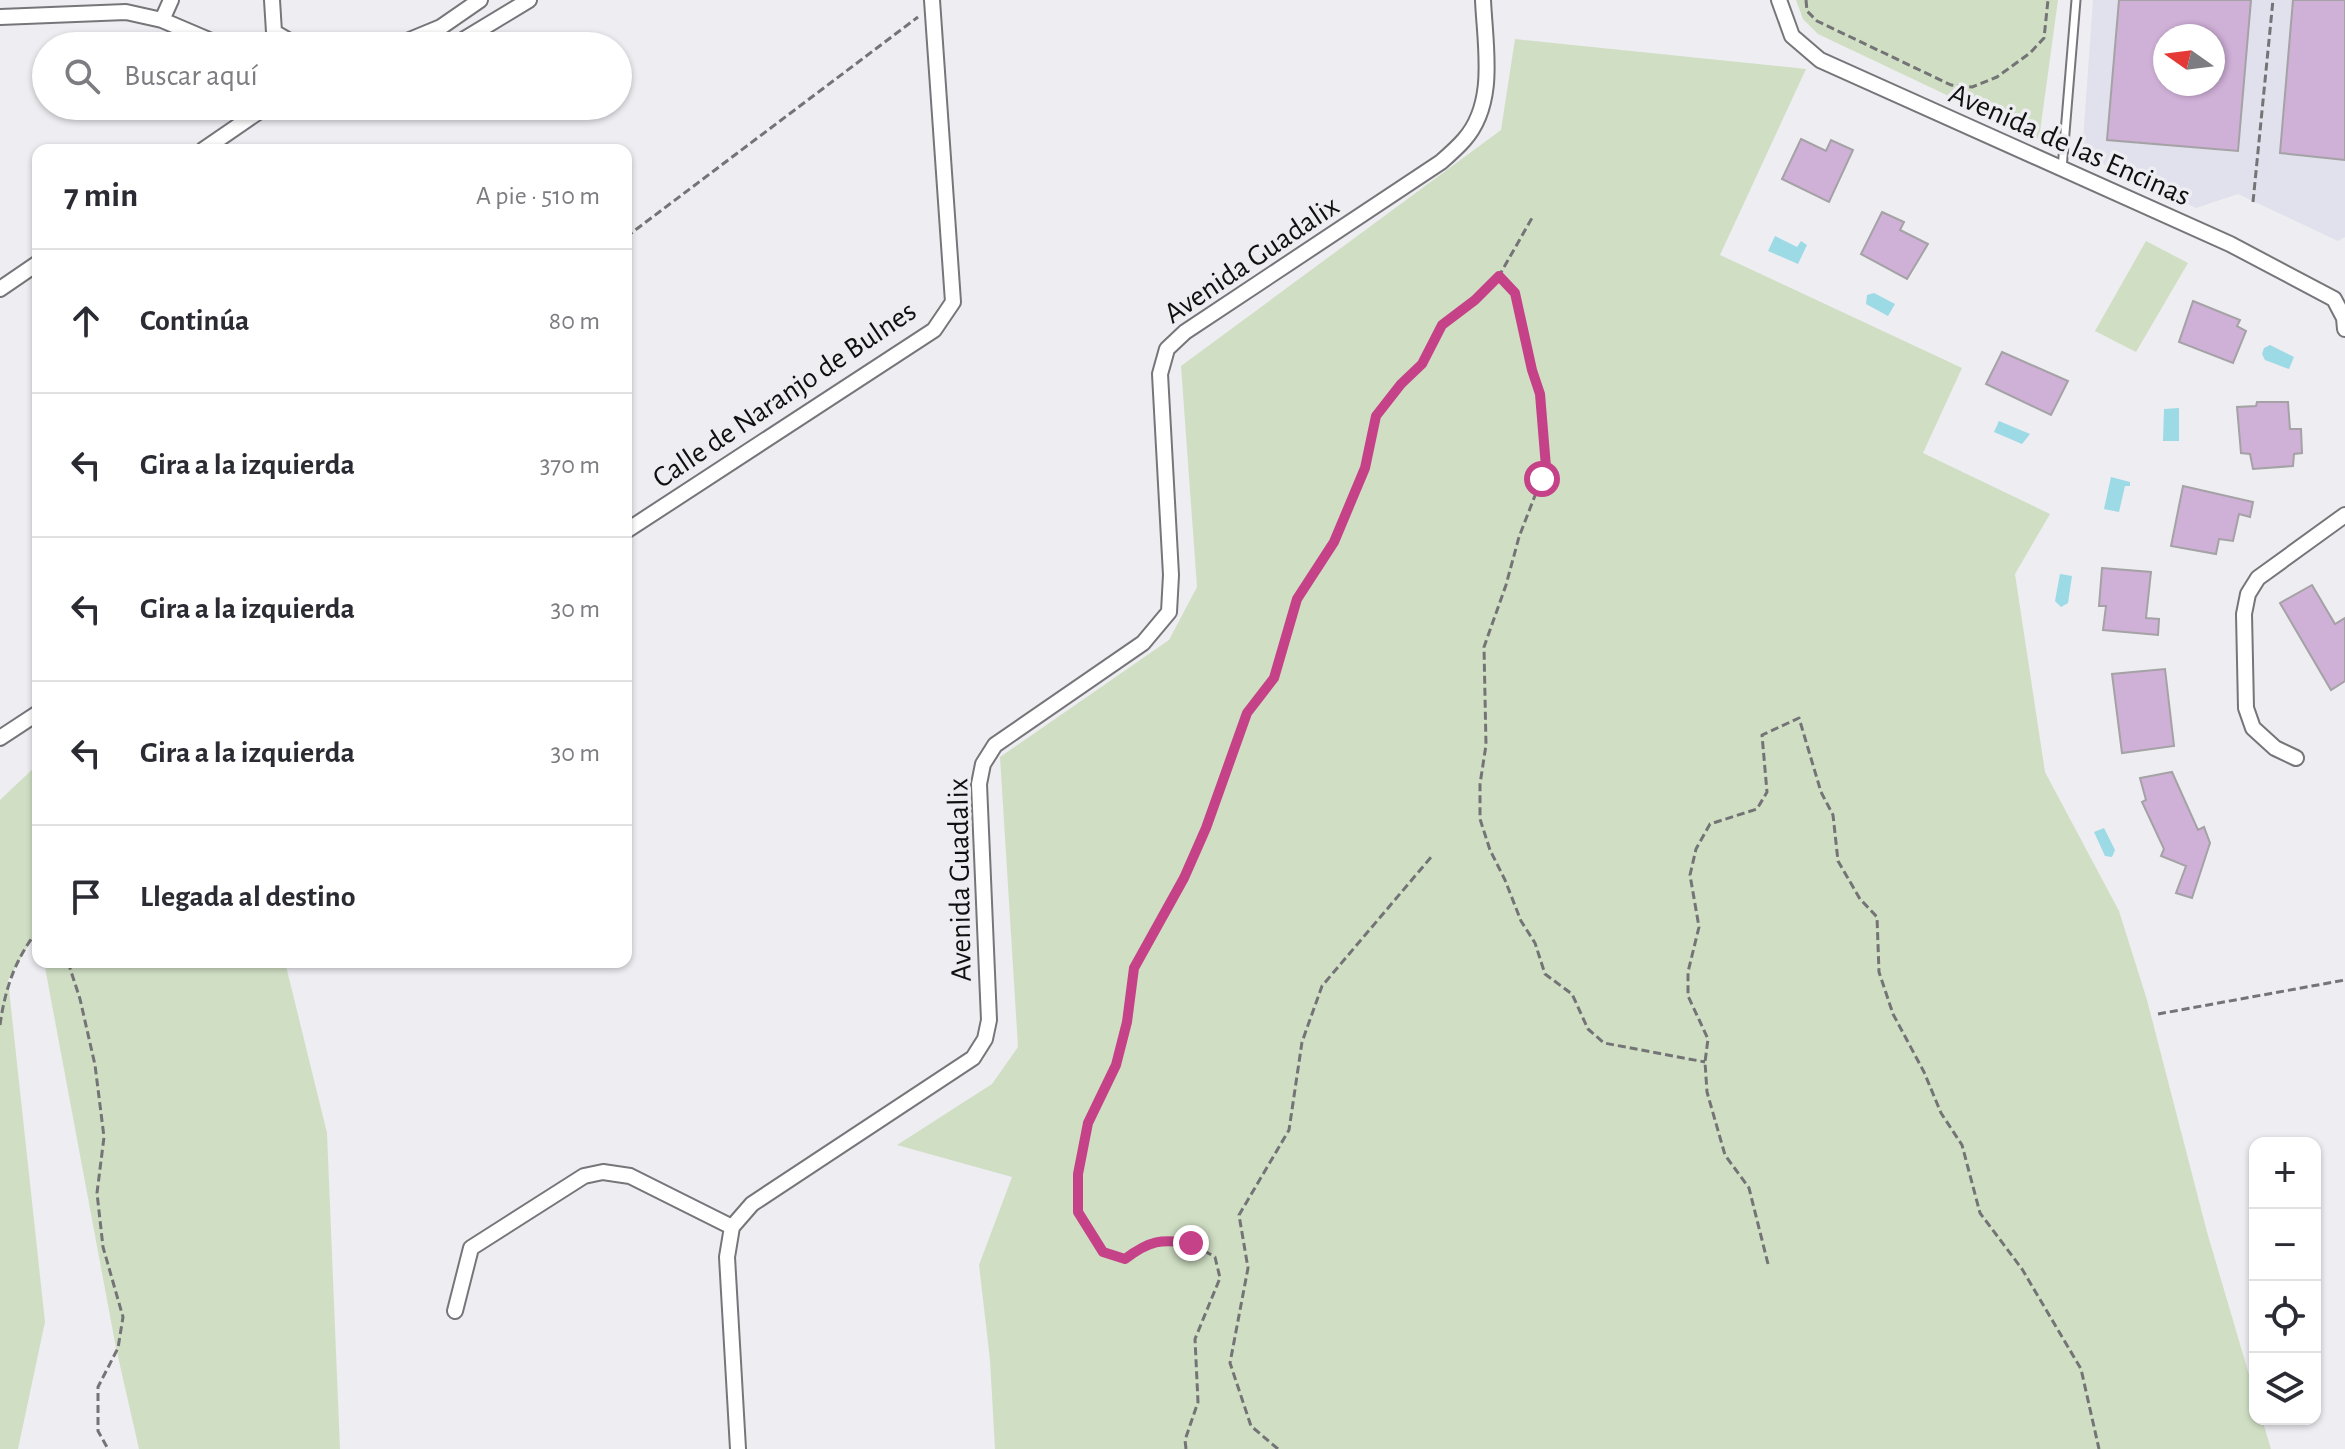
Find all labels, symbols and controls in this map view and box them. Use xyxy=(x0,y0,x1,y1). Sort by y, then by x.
north arrow xyxy=(2153,24,2225,96)
search box xyxy=(32,32,632,120)
icon: search xyxy=(60,54,104,98)
text: Buscar aquí xyxy=(124,61,258,91)
street label: Avenida de las Encinas xyxy=(1945,78,2195,212)
text: 7 min xyxy=(64,179,138,213)
text: A pie · 510 m xyxy=(476,183,600,209)
street label: Avenida Guadalix xyxy=(1159,190,1344,329)
street label: Calle de Naranjo de Bulnes xyxy=(647,296,922,494)
icon: ahead xyxy=(64,299,108,343)
text: Continúa xyxy=(140,306,249,336)
text: 80 m xyxy=(549,308,600,334)
icon: left xyxy=(64,443,108,487)
text: Gira a la izquierda xyxy=(140,450,355,480)
text: 370 m xyxy=(540,452,600,478)
route start xyxy=(1524,461,1560,497)
icon: left xyxy=(64,587,108,631)
text: Gira a la izquierda xyxy=(140,594,355,624)
text: 30 m xyxy=(550,596,600,622)
icon: left xyxy=(64,731,108,775)
text: Gira a la izquierda xyxy=(140,738,355,768)
text: 30 m xyxy=(550,740,600,766)
street label: Avenida Guadalix xyxy=(943,778,977,982)
icon: arrive xyxy=(64,875,108,919)
text: Llegada al destino xyxy=(140,882,356,912)
map controls xyxy=(2249,1137,2321,1425)
button: + xyxy=(2249,1137,2321,1209)
button: − xyxy=(2249,1209,2321,1281)
route end xyxy=(1173,1225,1209,1261)
button: locate xyxy=(2249,1281,2321,1353)
button: layers xyxy=(2249,1353,2321,1425)

